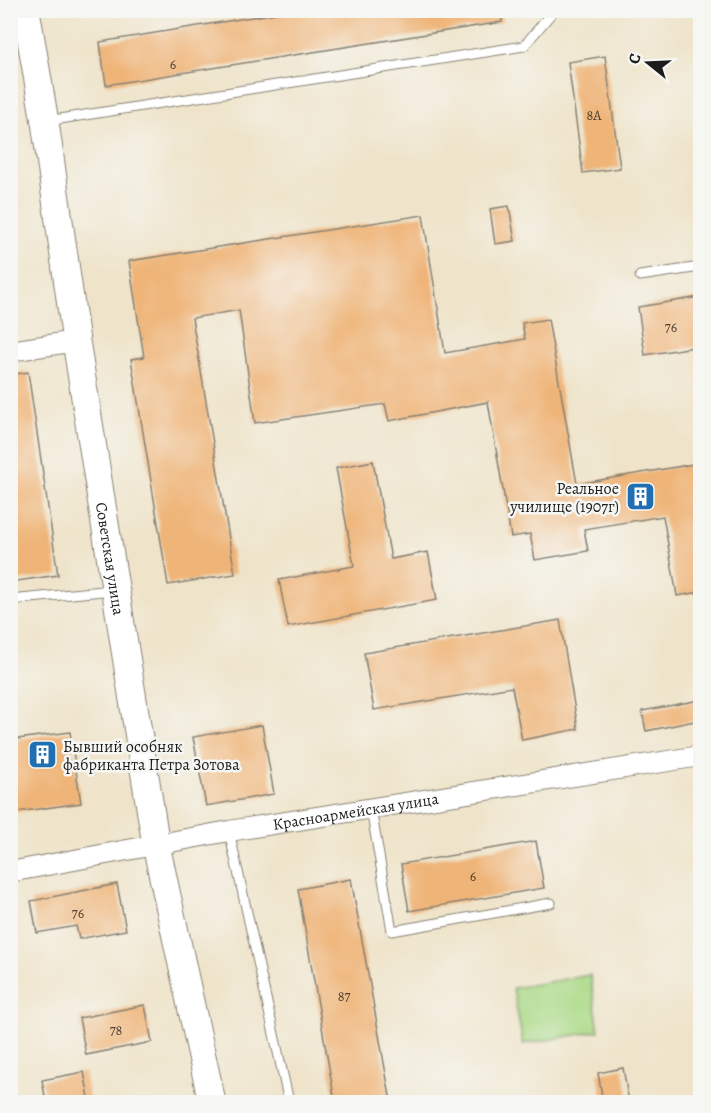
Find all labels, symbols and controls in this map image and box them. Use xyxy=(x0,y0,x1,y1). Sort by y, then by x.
north arrow xyxy=(618,33,678,93)
text: С xyxy=(623,50,647,67)
house number: 6 xyxy=(170,55,176,74)
house number: 8А xyxy=(587,106,602,125)
house number: 76 xyxy=(665,318,677,337)
place label: Реальное училище (1907г) xyxy=(509,478,619,518)
building icon: Реальное училище (1907г) xyxy=(624,481,656,513)
street label: Советская улица xyxy=(90,501,129,617)
place label: Бывший особняк фабриканта Петра Зотова xyxy=(63,736,240,776)
building icon: Бывший особняк фабриканта Петра Зотова xyxy=(26,739,58,771)
street label: Красноармейская улица xyxy=(271,788,441,836)
house number: 6 xyxy=(470,867,476,886)
house number: 76 xyxy=(72,904,84,923)
house number: 87 xyxy=(338,987,350,1006)
house number: 78 xyxy=(110,1021,123,1040)

